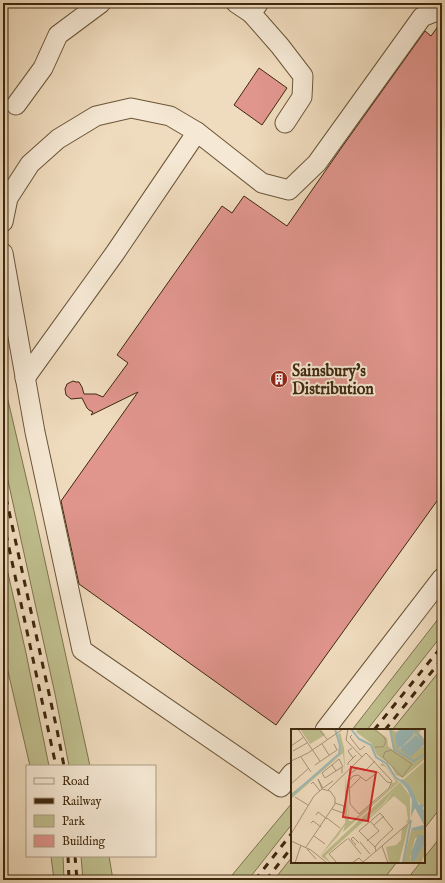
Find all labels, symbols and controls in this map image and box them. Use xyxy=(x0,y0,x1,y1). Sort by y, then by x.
place label: Sainsbury's Distribution xyxy=(292,362,374,400)
building icon: Sainsbury's Distribution xyxy=(269,369,289,389)
inset map xyxy=(291,729,425,863)
legend xyxy=(26,765,156,857)
text: Road xyxy=(62,774,90,789)
text: Railway xyxy=(62,794,101,809)
text: Park xyxy=(62,814,85,829)
text: Building xyxy=(62,834,106,849)

